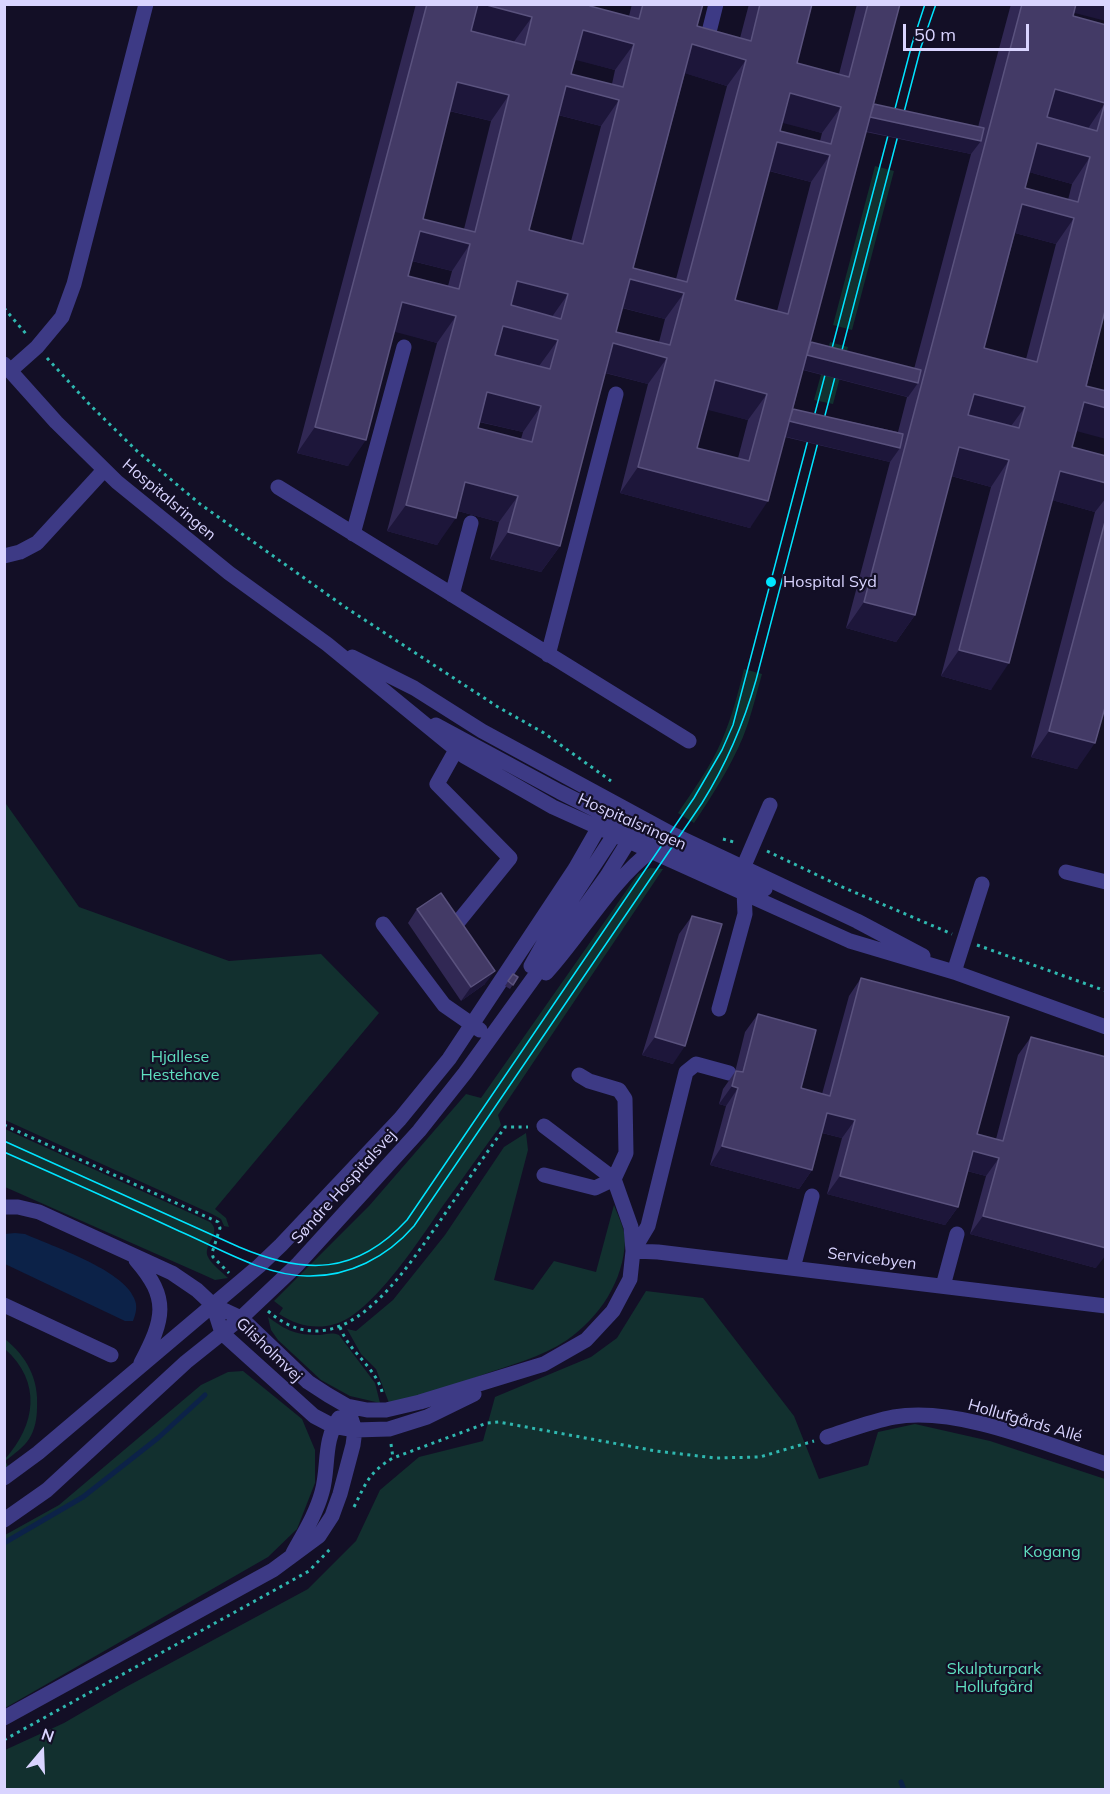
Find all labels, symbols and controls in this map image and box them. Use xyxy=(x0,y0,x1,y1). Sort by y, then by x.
scale bar xyxy=(906,12,1032,50)
text: 50 m xyxy=(914,23,956,46)
street label: Hospitalsringen xyxy=(118,455,220,545)
place label: Hospital Syd xyxy=(783,572,877,592)
marker: Hospital Syd xyxy=(764,575,778,589)
street label: Hospitalsringen xyxy=(575,790,689,854)
park label: Hjallese Hestehave xyxy=(140,1047,220,1085)
street label: Søndre Hospitalsvej xyxy=(288,1126,400,1248)
street label: Servicebyen xyxy=(826,1244,918,1274)
street label: Glisholmvej xyxy=(232,1314,306,1386)
street label: Hollufgårds Allé xyxy=(966,1395,1084,1447)
park label: Kogang xyxy=(1023,1542,1081,1562)
park label: Skulpturpark Hollufgård xyxy=(947,1659,1041,1697)
north arrow xyxy=(12,1722,72,1782)
text: N xyxy=(39,1724,57,1746)

